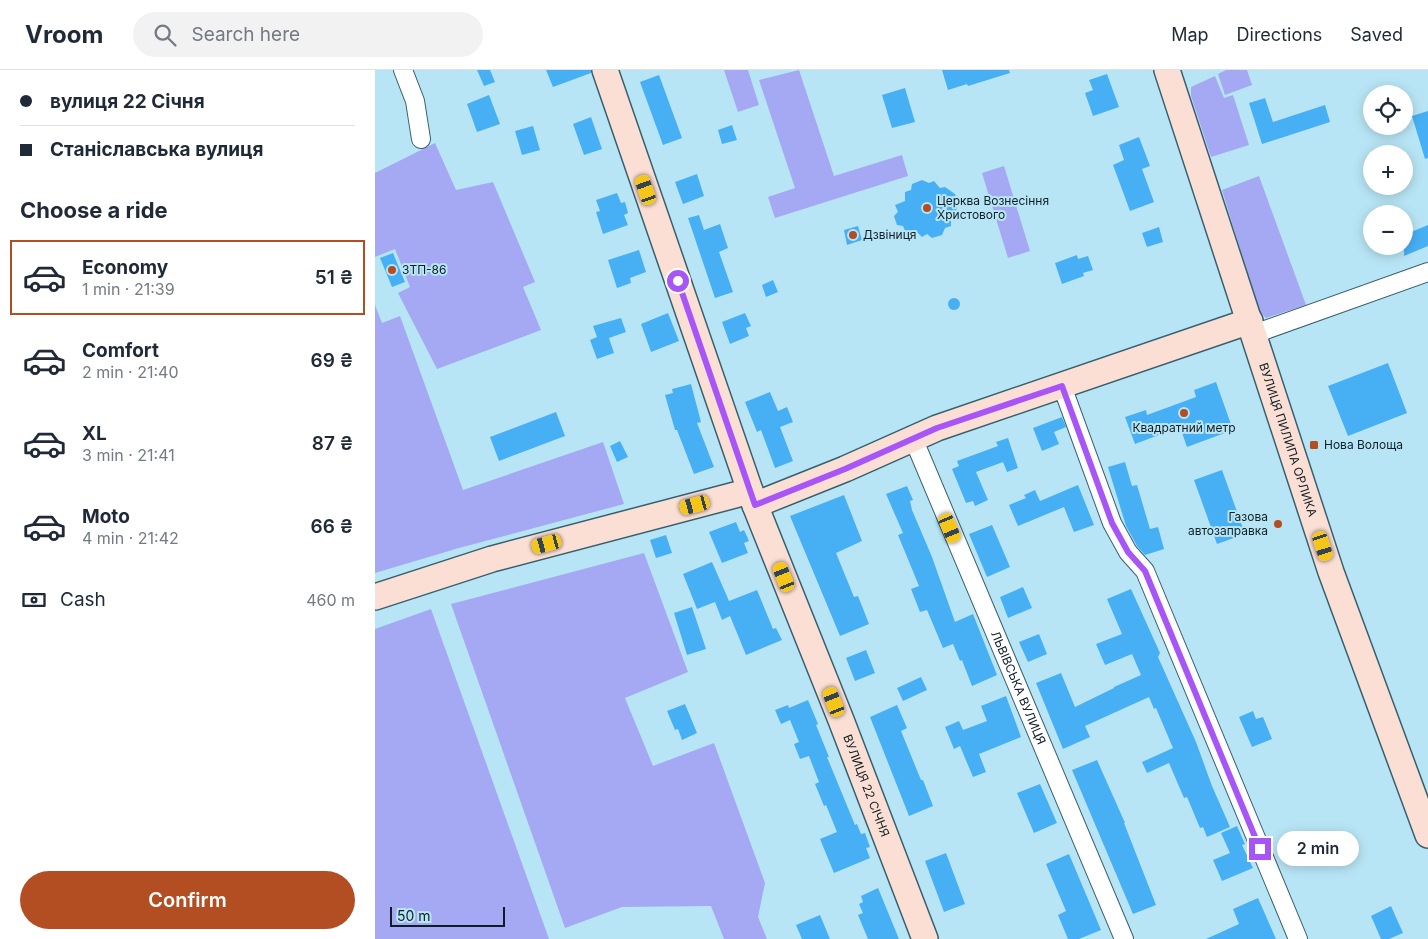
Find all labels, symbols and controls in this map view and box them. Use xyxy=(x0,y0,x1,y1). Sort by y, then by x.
search box xyxy=(133,12,483,57)
text: Vroom xyxy=(25,20,103,49)
icon: search xyxy=(151,21,179,49)
text: Search here xyxy=(191,23,300,46)
text: Map xyxy=(1171,24,1209,45)
text: Directions xyxy=(1237,24,1322,45)
text: Saved xyxy=(1350,24,1403,45)
map controls xyxy=(1363,85,1413,255)
button: locate xyxy=(1363,85,1413,135)
text: вулиця 22 Січня xyxy=(50,90,205,113)
text: Станіславська вулиця xyxy=(50,138,263,161)
button: + xyxy=(1363,145,1413,195)
car xyxy=(634,173,657,207)
place label: Церква Вознесіння Христового xyxy=(937,193,1049,222)
text: Choose a ride xyxy=(20,197,168,223)
marker: Церква Вознесіння Христового xyxy=(921,202,933,214)
button: − xyxy=(1363,205,1413,255)
place label: Дзвіниця xyxy=(863,227,916,242)
marker: Дзвіниця xyxy=(847,229,859,241)
icon: car xyxy=(22,255,67,300)
text: Economy xyxy=(82,256,168,279)
place label: ЗТП-86 xyxy=(402,262,446,277)
marker: ЗТП-86 xyxy=(386,264,398,276)
text: 51 ₴ xyxy=(315,266,353,289)
route start xyxy=(667,270,689,292)
text: 1 min · 21:39 xyxy=(82,279,175,299)
icon: car xyxy=(22,338,67,383)
text: Comfort xyxy=(82,339,159,362)
text: 69 ₴ xyxy=(311,349,353,372)
street label: ВУЛИЦЯ ПИЛИПА ОРЛИКА xyxy=(1256,361,1320,518)
text: 2 min · 21:40 xyxy=(82,362,179,382)
marker: Квадратний метр xyxy=(1178,407,1190,419)
place label: Квадратний метр xyxy=(1132,420,1236,435)
icon: car xyxy=(22,421,67,466)
text: XL xyxy=(82,422,107,445)
text: 87 ₴ xyxy=(312,432,353,455)
place label: Нова Волоща xyxy=(1324,437,1403,452)
marker: Нова Волоща xyxy=(1308,439,1320,451)
text: 3 min · 21:41 xyxy=(82,445,175,465)
car xyxy=(678,494,711,516)
icon: car xyxy=(22,504,67,549)
text: Moto xyxy=(82,505,130,528)
place label: Газова автозаправка xyxy=(1188,509,1268,538)
car xyxy=(937,511,962,545)
text: 66 ₴ xyxy=(311,515,353,538)
marker: Газова автозаправка xyxy=(1272,518,1284,530)
text: 4 min · 21:42 xyxy=(82,528,179,548)
car xyxy=(1311,529,1334,563)
car xyxy=(530,533,563,555)
car xyxy=(771,560,796,594)
icon: cash xyxy=(20,586,48,614)
text: Cash xyxy=(60,588,106,611)
text: 460 m xyxy=(306,590,355,610)
street label: ЛЬВІВСЬКА ВУЛИЦЯ xyxy=(988,629,1049,747)
car xyxy=(821,685,846,719)
street label: ВУЛИЦЯ 22 СІЧНЯ xyxy=(840,732,893,839)
callout: 2 min xyxy=(1277,832,1360,866)
route end xyxy=(1249,838,1271,860)
text: 2 min xyxy=(1297,838,1339,858)
button: Confirm xyxy=(20,871,355,929)
scale bar xyxy=(390,904,505,927)
text: 50 m xyxy=(397,907,431,924)

